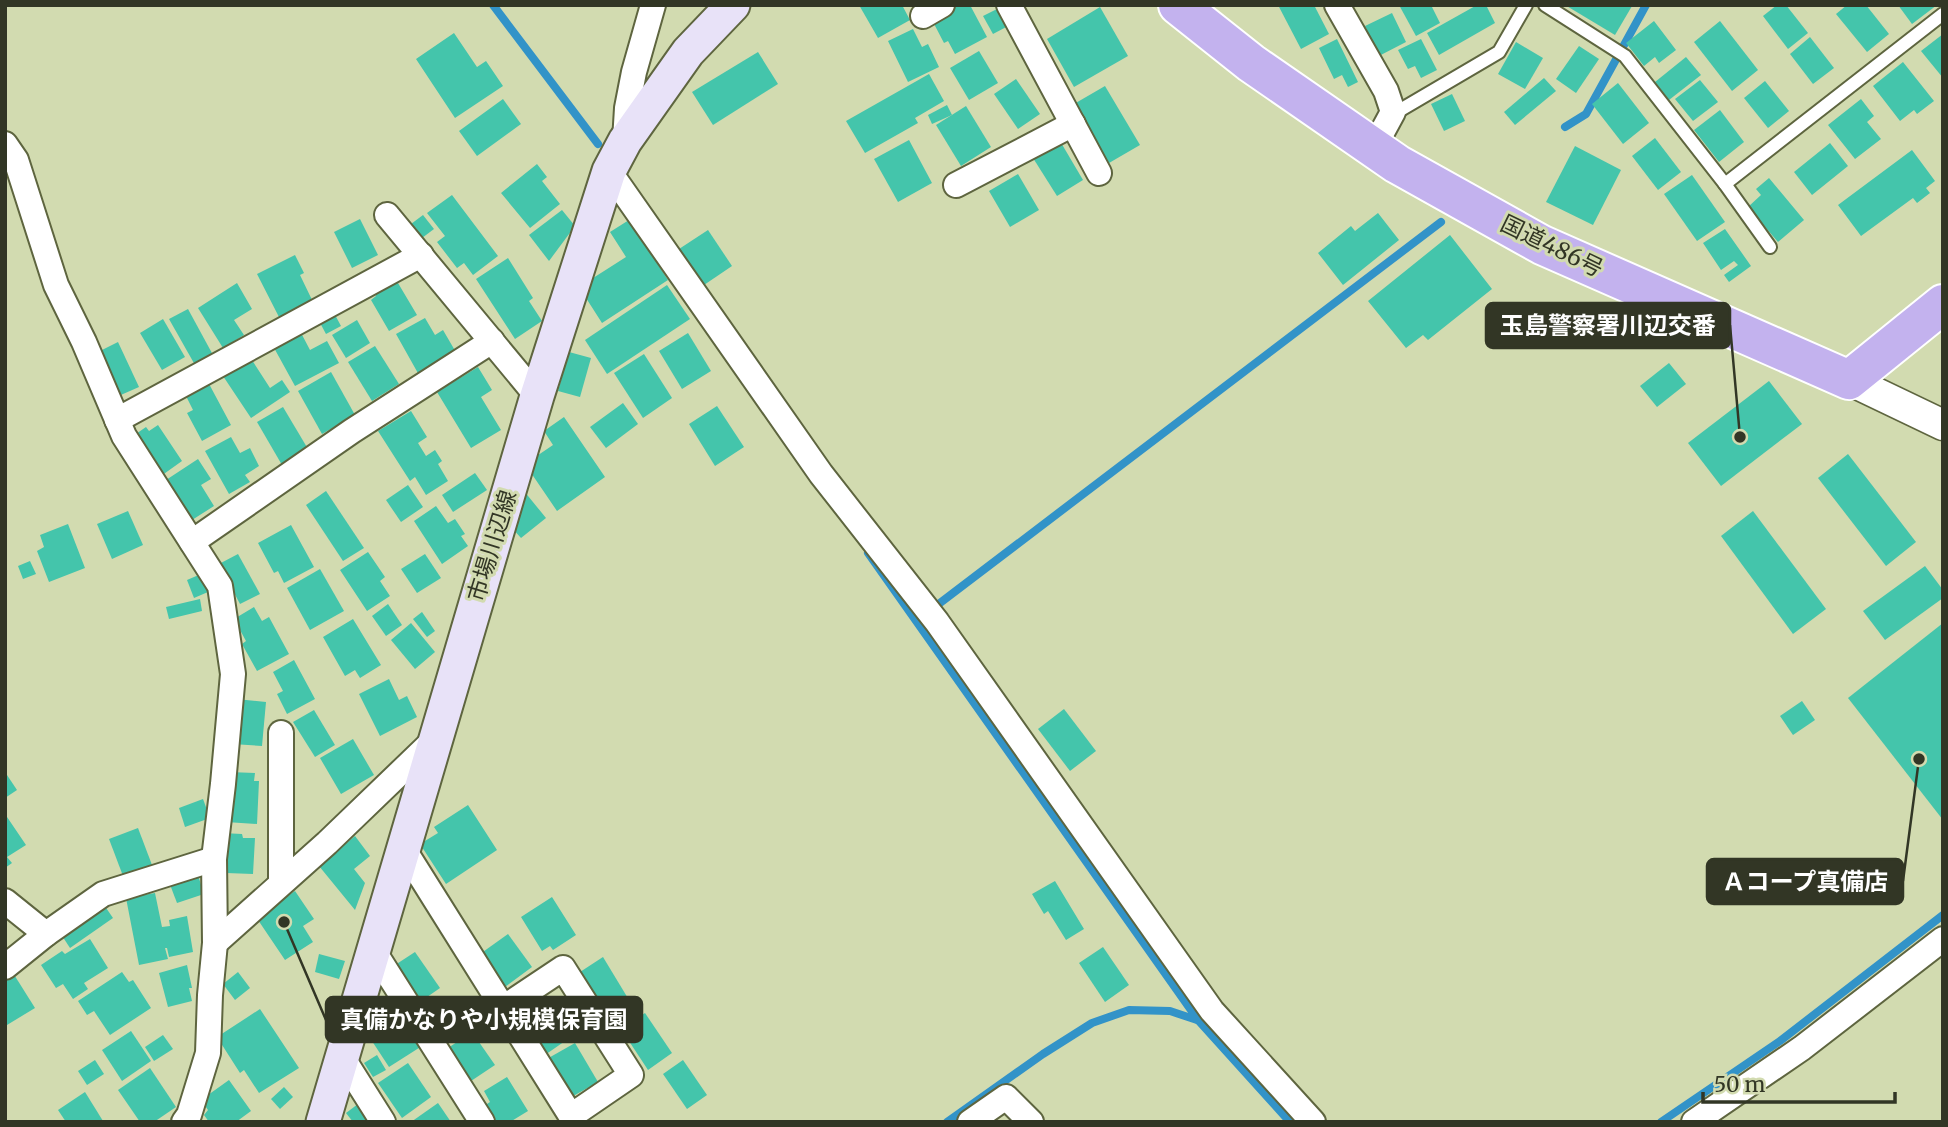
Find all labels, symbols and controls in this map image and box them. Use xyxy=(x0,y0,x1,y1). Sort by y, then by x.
street label: 国道486号 xyxy=(1496,208,1608,283)
callout: 玉島警察署川辺交番 xyxy=(1486,303,1730,348)
text: 玉島警察署川辺交番 xyxy=(1500,310,1716,341)
street label: 市場川辺線 xyxy=(461,487,522,605)
callout: Ａコープ真備店 xyxy=(1707,859,1903,904)
text: Ａコープ真備店 xyxy=(1722,866,1888,897)
callout: 真備かなりや小規模保育園 xyxy=(326,997,642,1042)
text: 真備かなりや小規模保育園 xyxy=(340,1004,628,1035)
scale bar xyxy=(1703,1060,1896,1104)
text: 50 m xyxy=(1714,1071,1765,1098)

